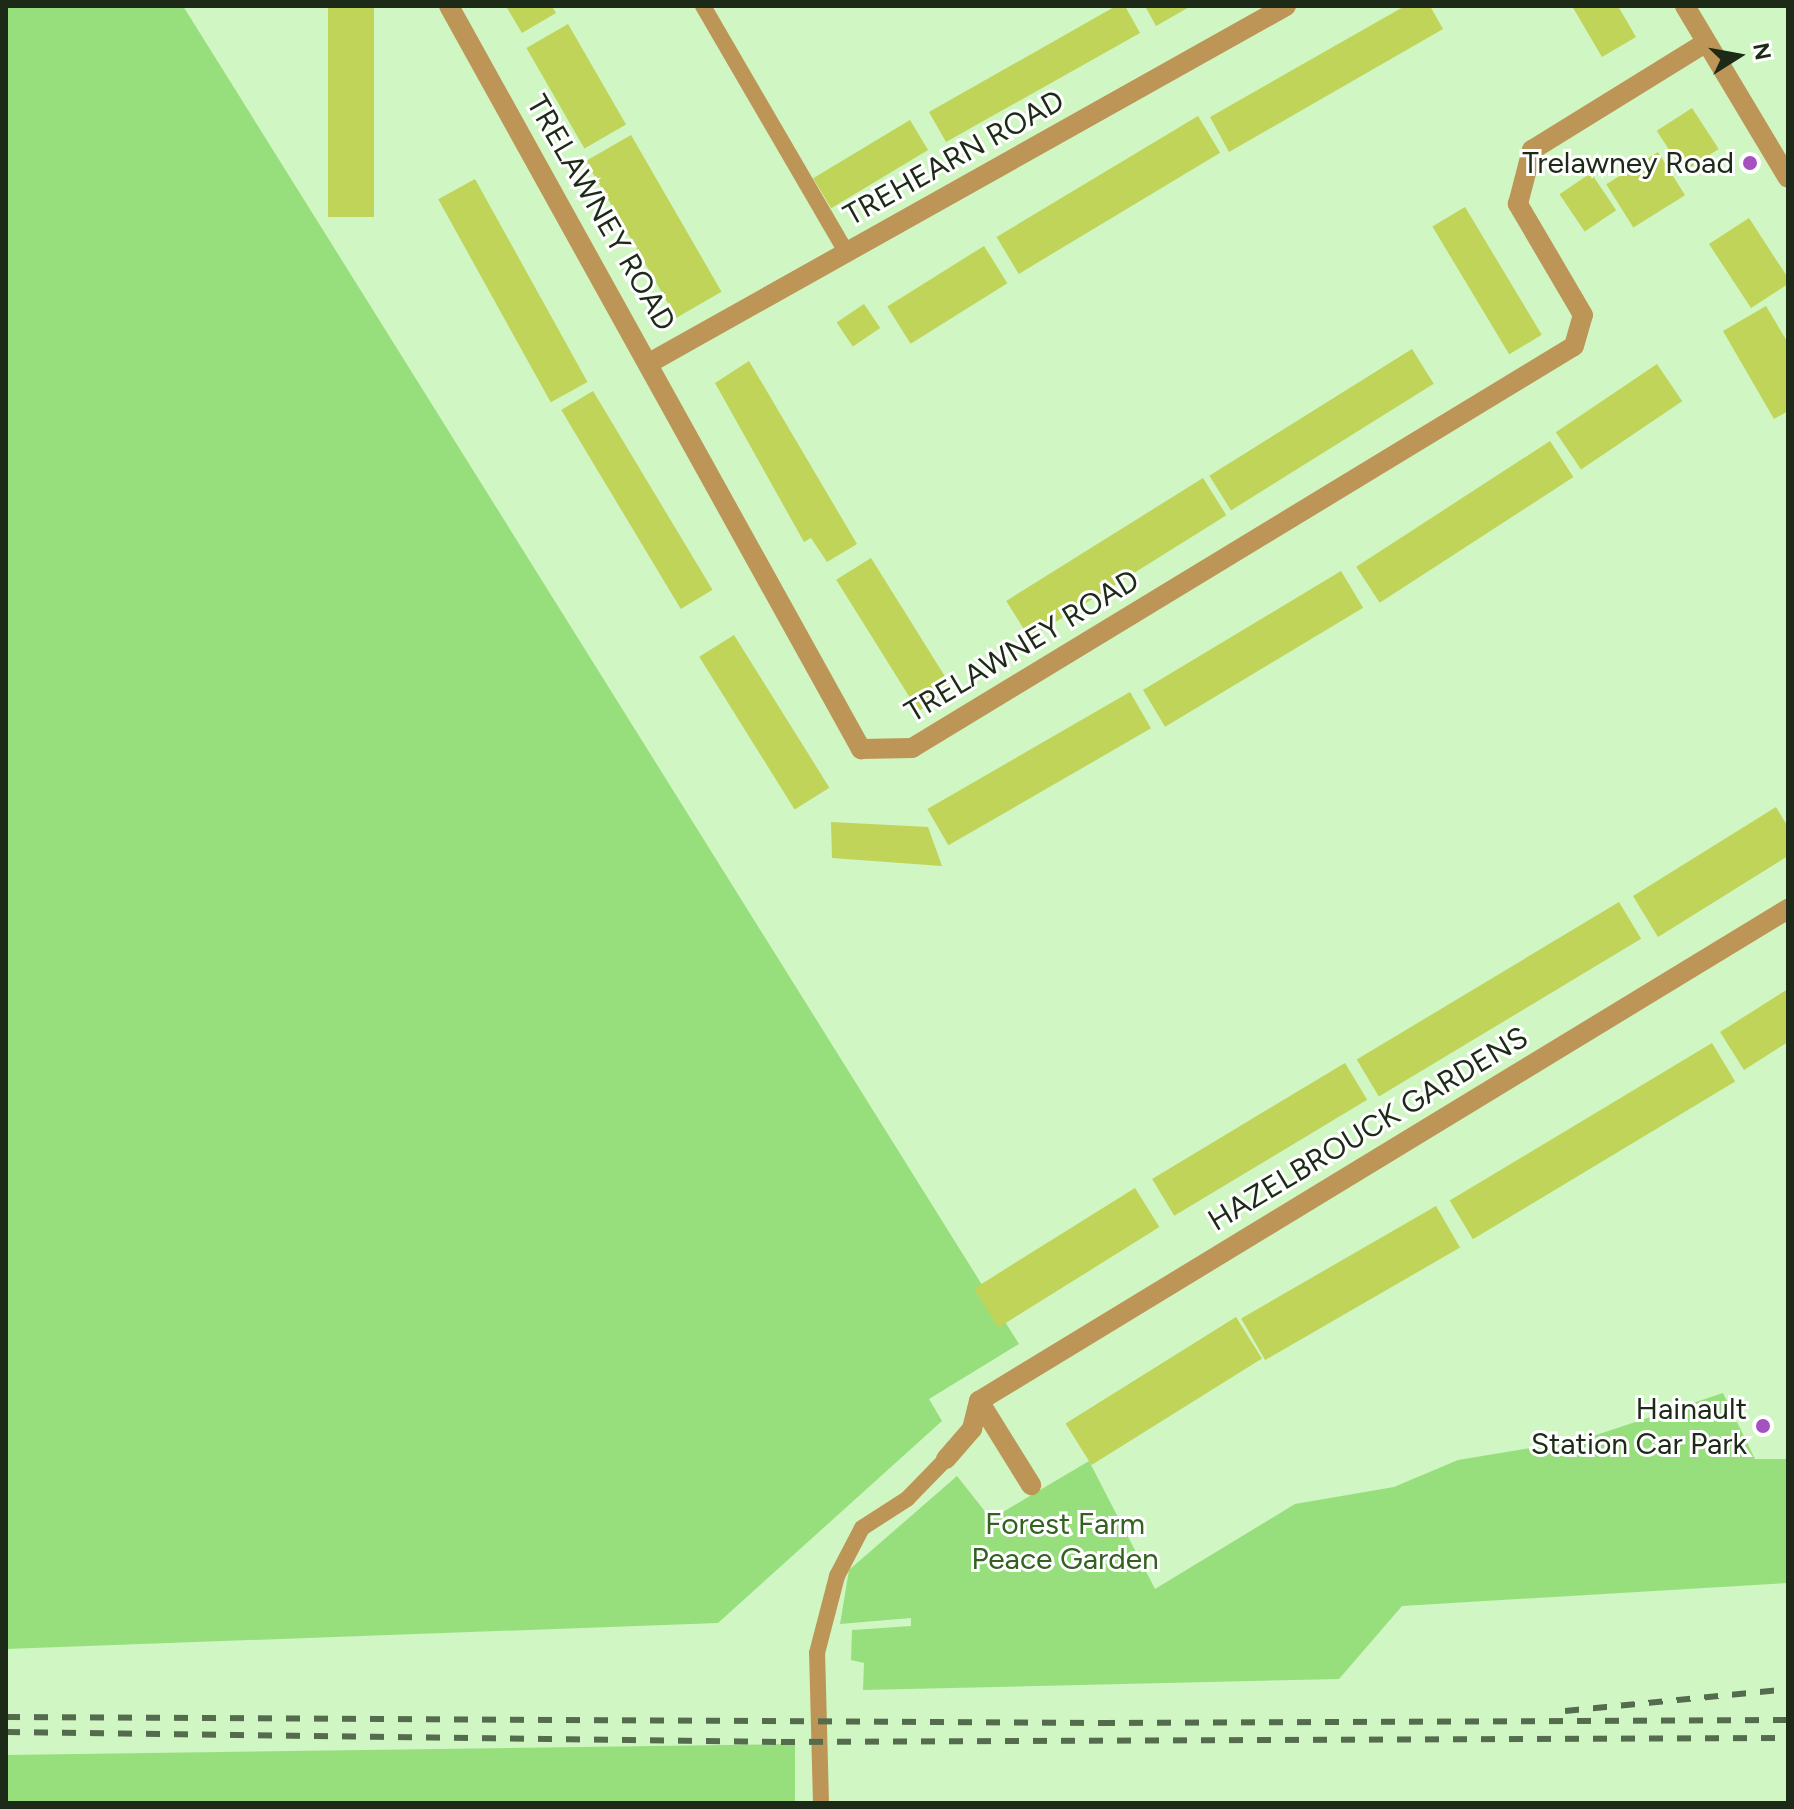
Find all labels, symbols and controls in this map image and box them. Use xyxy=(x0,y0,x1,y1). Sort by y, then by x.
north arrow xyxy=(1698,16,1778,96)
text: N xyxy=(1747,40,1777,62)
street label: TREHEARN ROAD xyxy=(838,83,1070,233)
street label: TRELAWNEY ROAD xyxy=(519,89,683,337)
place label: Trelawney Road xyxy=(1522,145,1734,181)
marker: Trelawney Road xyxy=(1741,154,1759,172)
street label: TRELAWNEY ROAD xyxy=(899,562,1145,730)
street label: HAZELBROUCK GARDENS xyxy=(1202,1019,1534,1239)
place label: Hainault Station Car Park xyxy=(1531,1391,1747,1462)
marker: Hainault Station Car Park xyxy=(1754,1417,1772,1435)
park label: Forest Farm Peace Garden xyxy=(971,1506,1159,1576)

